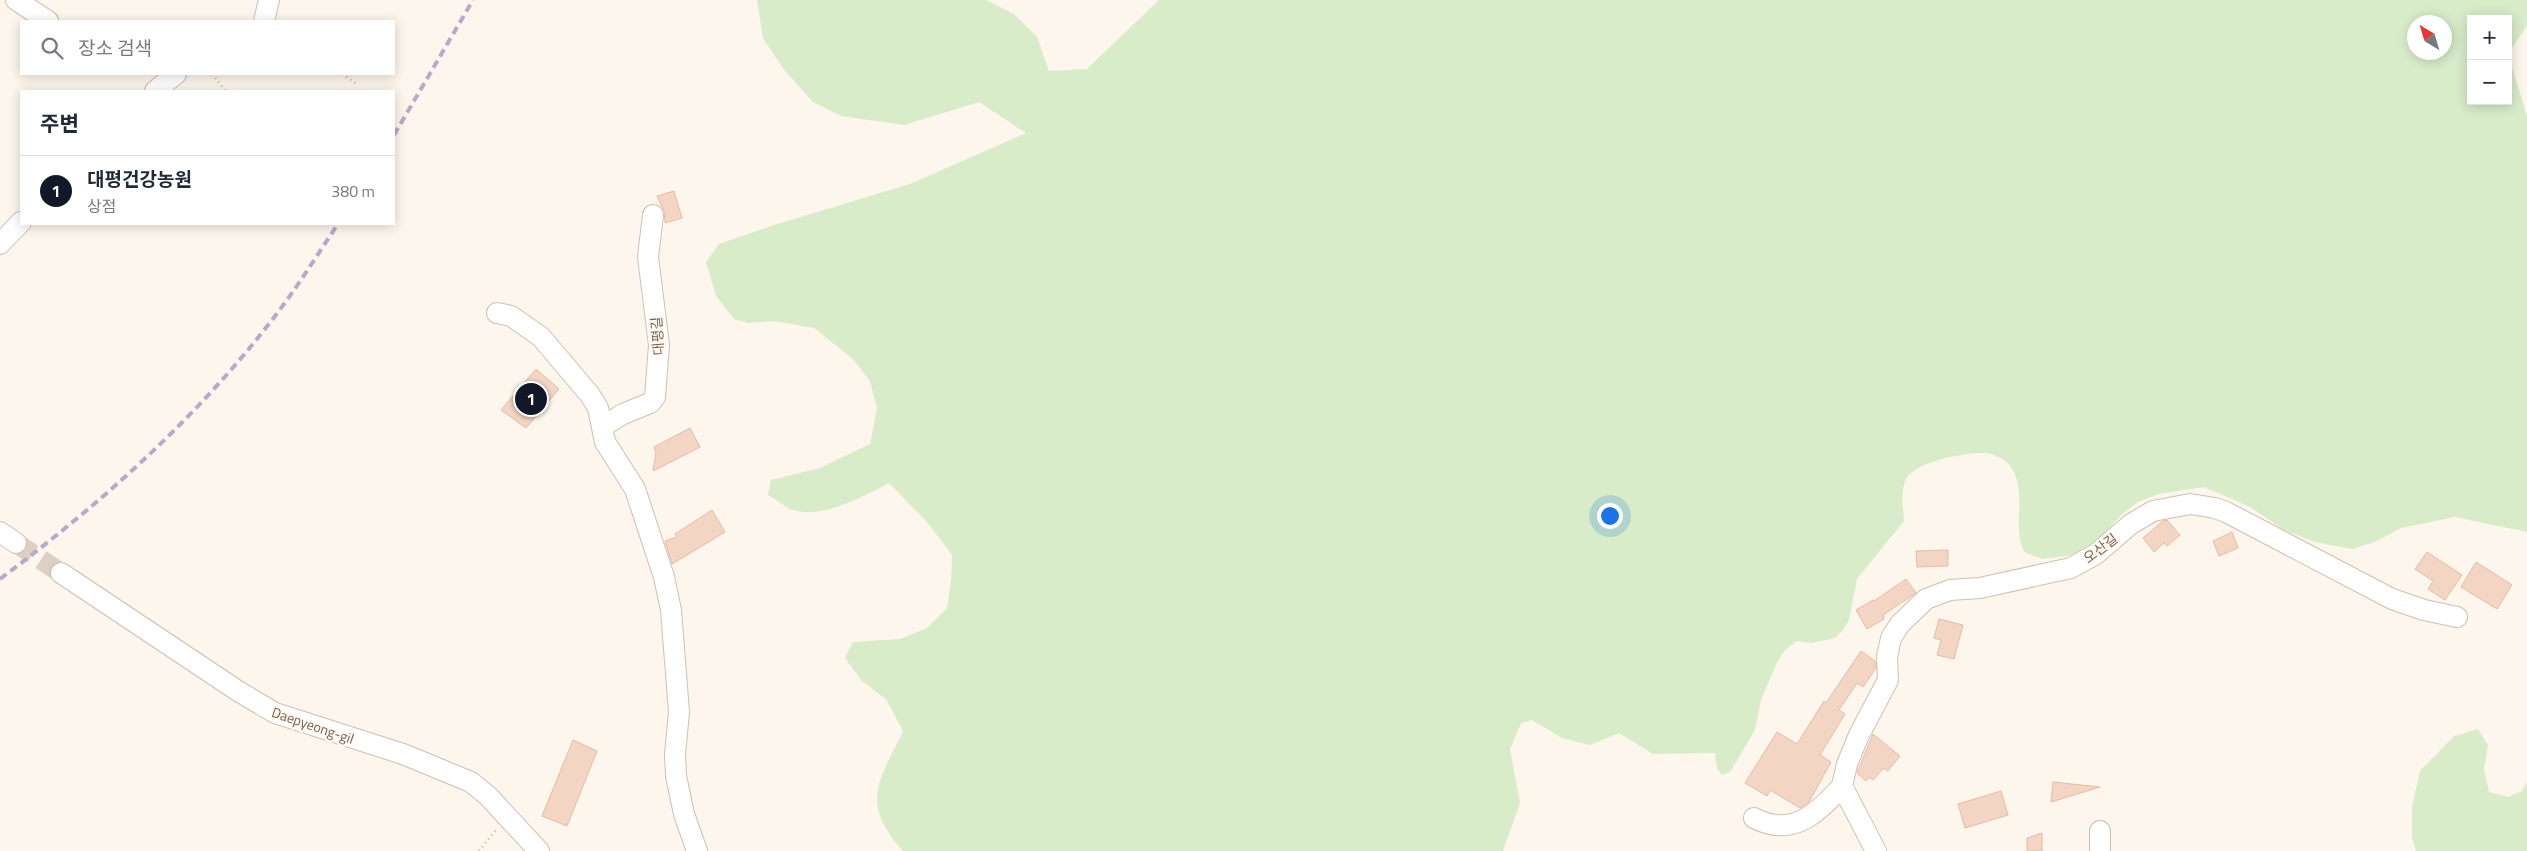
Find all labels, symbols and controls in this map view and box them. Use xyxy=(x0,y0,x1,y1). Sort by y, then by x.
north arrow xyxy=(2407,15,2452,60)
map controls xyxy=(2467,15,2512,105)
button: + xyxy=(2467,15,2512,60)
search box xyxy=(20,20,395,75)
text: 장소 검색 xyxy=(78,33,152,62)
icon: search xyxy=(38,34,66,62)
button: − xyxy=(2467,60,2512,105)
text: 주변 xyxy=(40,107,79,139)
text: 대평건강농원 xyxy=(87,164,192,193)
text: 1 xyxy=(52,179,60,203)
text: 380 m xyxy=(331,179,375,203)
text: 상점 xyxy=(87,194,116,218)
street label: 대평길 xyxy=(645,316,669,356)
pin: 1 xyxy=(515,380,547,418)
your location xyxy=(1597,503,1623,529)
street label: 오산길 xyxy=(2078,528,2122,568)
street label: Daepyeong-gil xyxy=(269,701,357,749)

